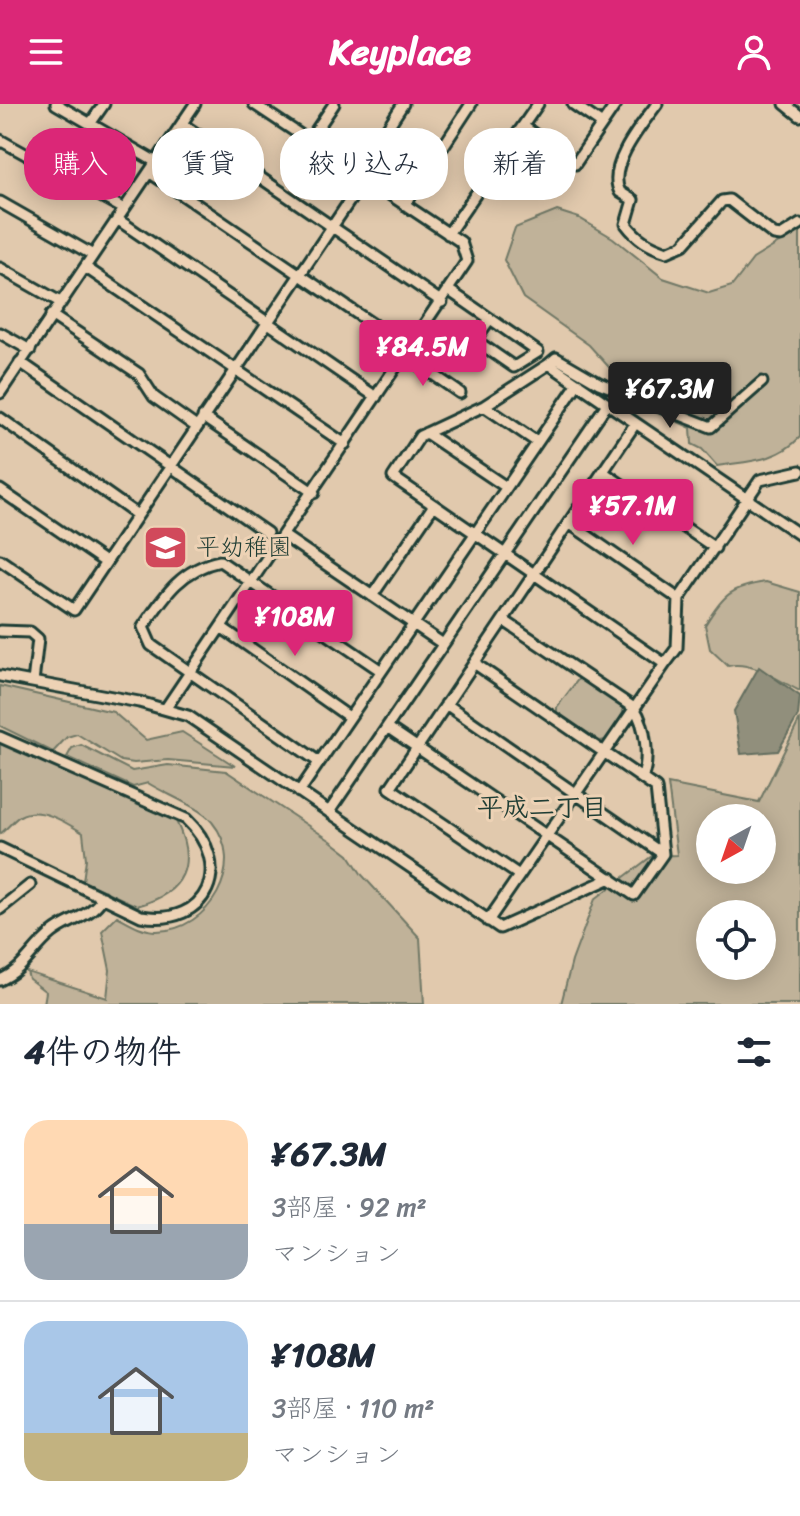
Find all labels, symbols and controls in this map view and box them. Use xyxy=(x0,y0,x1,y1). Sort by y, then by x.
text: Keyplace xyxy=(329,20,471,84)
icon: menu xyxy=(24,30,68,74)
icon: person xyxy=(732,30,776,74)
chip: 購入 xyxy=(24,128,136,200)
chip: 賃貸 xyxy=(152,128,264,200)
chip: 絞り込み xyxy=(280,128,448,200)
chip: 新着 xyxy=(464,128,576,200)
pin: ¥84.5M xyxy=(358,320,488,388)
text: ¥84.5M xyxy=(377,323,469,369)
pin: ¥67.3M xyxy=(605,362,735,430)
text: ¥67.3M xyxy=(626,365,714,411)
pin: ¥57.1M xyxy=(568,479,698,547)
text: ¥57.1M xyxy=(590,482,676,528)
school or university icon: 平幼稚園 xyxy=(141,523,189,571)
place label: 平幼稚園 xyxy=(196,526,292,568)
pin: ¥108M xyxy=(239,590,351,658)
text: ¥108M xyxy=(256,593,334,639)
district label: 平成二丁目 xyxy=(477,784,607,830)
north arrow xyxy=(696,804,776,884)
map controls xyxy=(696,804,776,980)
button: locate xyxy=(696,900,776,980)
text: 4件の物件 xyxy=(24,1022,181,1082)
icon: filters xyxy=(732,1030,776,1074)
text: ¥67.3M xyxy=(272,1124,386,1184)
icon: home xyxy=(88,1152,184,1248)
text: 3部屋 · 92 m² xyxy=(272,1184,427,1230)
text: マンション xyxy=(272,1230,401,1276)
text: ¥108M xyxy=(272,1325,375,1385)
icon: home xyxy=(88,1353,184,1449)
text: 3部屋 · 110 m² xyxy=(272,1385,434,1431)
text: マンション xyxy=(272,1431,401,1477)

